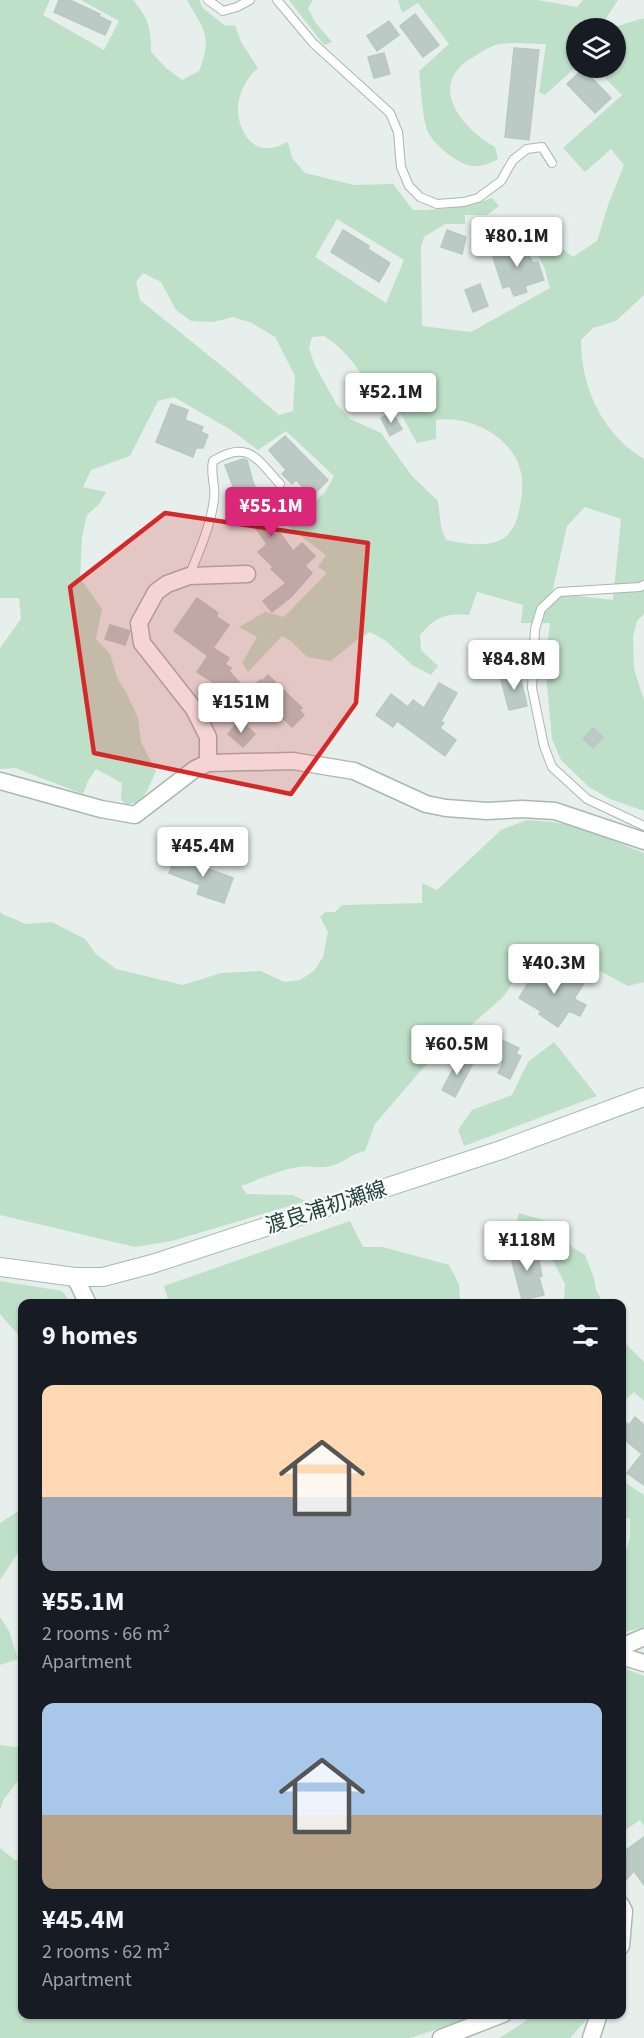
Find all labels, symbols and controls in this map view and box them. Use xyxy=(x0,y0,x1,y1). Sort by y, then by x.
map controls xyxy=(566,18,626,78)
button: layers xyxy=(566,18,626,78)
pin: ¥80.1M xyxy=(468,217,566,268)
text: ¥80.1M xyxy=(485,222,549,250)
pin: ¥52.1M xyxy=(342,373,440,424)
text: ¥52.1M xyxy=(359,378,423,406)
pin: ¥55.1M xyxy=(222,487,320,538)
text: ¥55.1M xyxy=(239,492,303,520)
pin: ¥84.8M xyxy=(465,640,563,691)
text: ¥84.8M xyxy=(482,645,546,673)
pin: ¥151M xyxy=(199,683,283,734)
text: ¥151M xyxy=(212,688,270,716)
pin: ¥45.4M xyxy=(154,827,252,878)
text: ¥45.4M xyxy=(171,832,235,860)
pin: ¥40.3M xyxy=(505,944,603,995)
text: ¥40.3M xyxy=(522,949,586,977)
pin: ¥60.5M xyxy=(408,1025,506,1076)
text: ¥60.5M xyxy=(425,1030,489,1058)
street label: 渡良浦初瀬線 xyxy=(261,1173,391,1241)
pin: ¥118M xyxy=(485,1221,569,1272)
text: ¥118M xyxy=(498,1226,556,1254)
text: 9 homes xyxy=(42,1317,137,1354)
icon: filters xyxy=(569,1319,602,1352)
icon: home xyxy=(268,1424,376,1532)
text: ¥55.1M xyxy=(42,1583,125,1620)
text: 2 rooms · 66 m² xyxy=(42,1620,170,1648)
text: Apartment xyxy=(42,1648,132,1676)
icon: home xyxy=(268,1742,376,1850)
text: ¥45.4M xyxy=(42,1901,125,1938)
text: 2 rooms · 62 m² xyxy=(42,1938,170,1966)
text: Apartment xyxy=(42,1966,132,1994)

